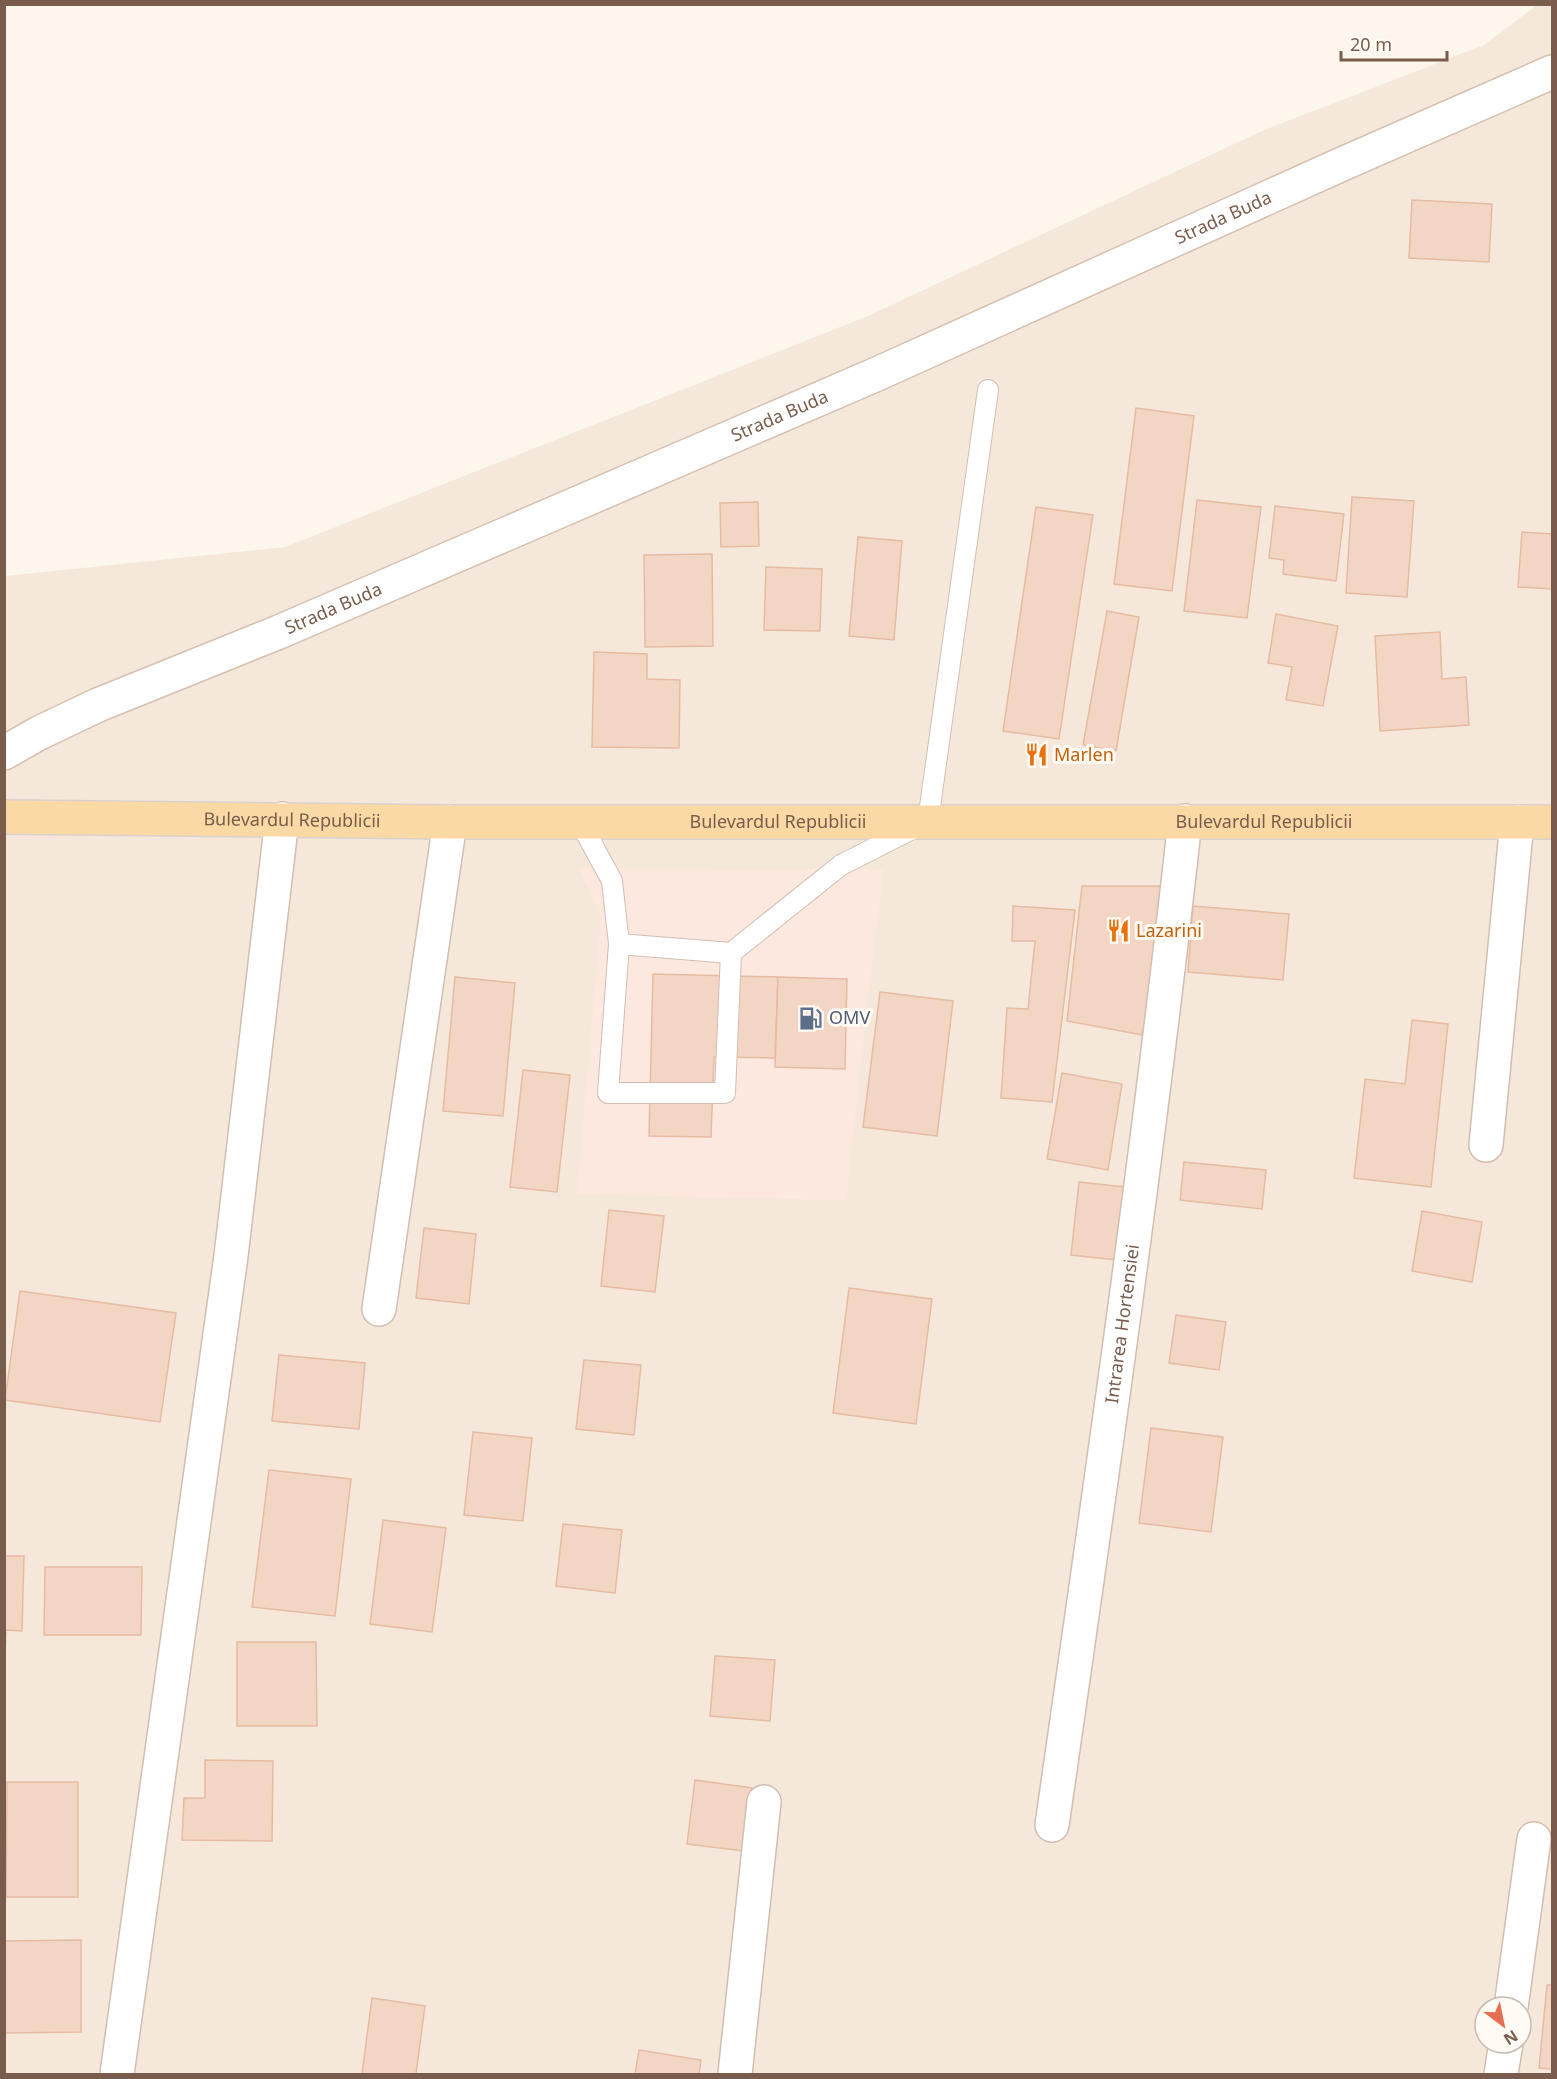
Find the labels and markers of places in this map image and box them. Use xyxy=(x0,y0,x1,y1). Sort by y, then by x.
restaurant icon: Marlen xyxy=(1023,742,1049,768)
place label: Marlen xyxy=(1054,742,1114,766)
restaurant icon: Lazarini xyxy=(1105,918,1131,944)
place label: Lazarini xyxy=(1136,918,1202,942)
fuel station icon: OMV xyxy=(798,1005,824,1031)
place label: OMV xyxy=(829,1005,870,1029)

